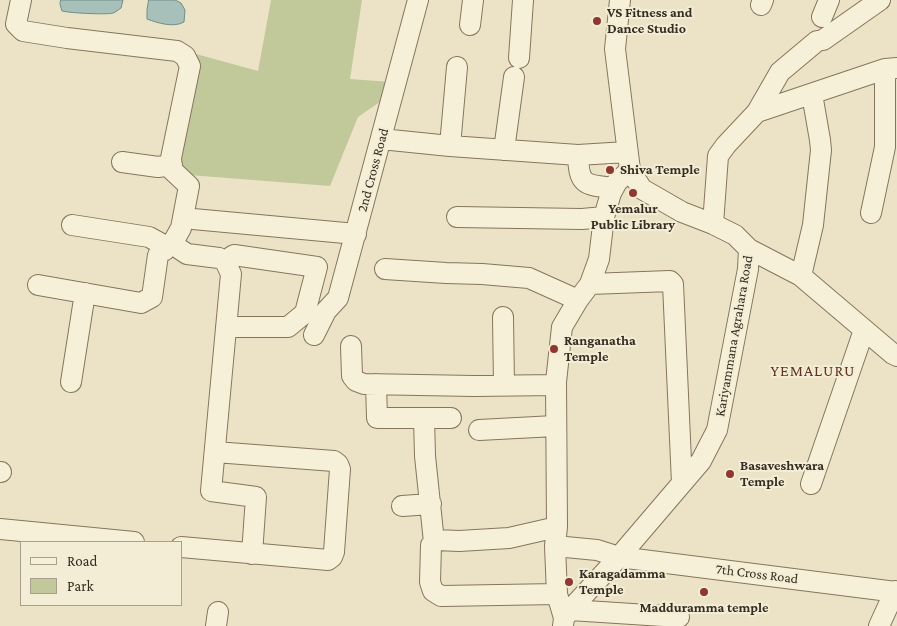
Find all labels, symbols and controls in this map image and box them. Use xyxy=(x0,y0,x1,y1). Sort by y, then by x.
place label: VS Fitness and Dance Studio xyxy=(607,5,692,38)
marker: VS Fitness and Dance Studio xyxy=(591,15,603,27)
street label: 2nd Cross Road xyxy=(354,126,392,214)
place label: Shiva Temple xyxy=(620,162,700,178)
marker: Shiva Temple xyxy=(604,164,616,176)
marker: Yemalur Public Library xyxy=(627,187,639,199)
place label: Yemalur Public Library xyxy=(591,201,675,233)
street label: Kariyammana Agrahara Road xyxy=(712,254,756,418)
place label: Ranganatha Temple xyxy=(564,333,636,366)
marker: Ranganatha Temple xyxy=(548,343,560,355)
district label: YEMALURU xyxy=(770,361,856,381)
place label: Basaveshwara Temple xyxy=(740,458,824,491)
marker: Basaveshwara Temple xyxy=(724,468,736,480)
legend xyxy=(20,541,182,606)
text: Road xyxy=(67,553,97,569)
street label: 7th Cross Road xyxy=(715,561,799,587)
place label: Karagadamma Temple xyxy=(579,566,666,598)
marker: Karagadamma Temple xyxy=(563,576,575,588)
text: Park xyxy=(67,578,94,594)
marker: Madduramma temple xyxy=(698,586,710,598)
place label: Madduramma temple xyxy=(639,600,769,616)

